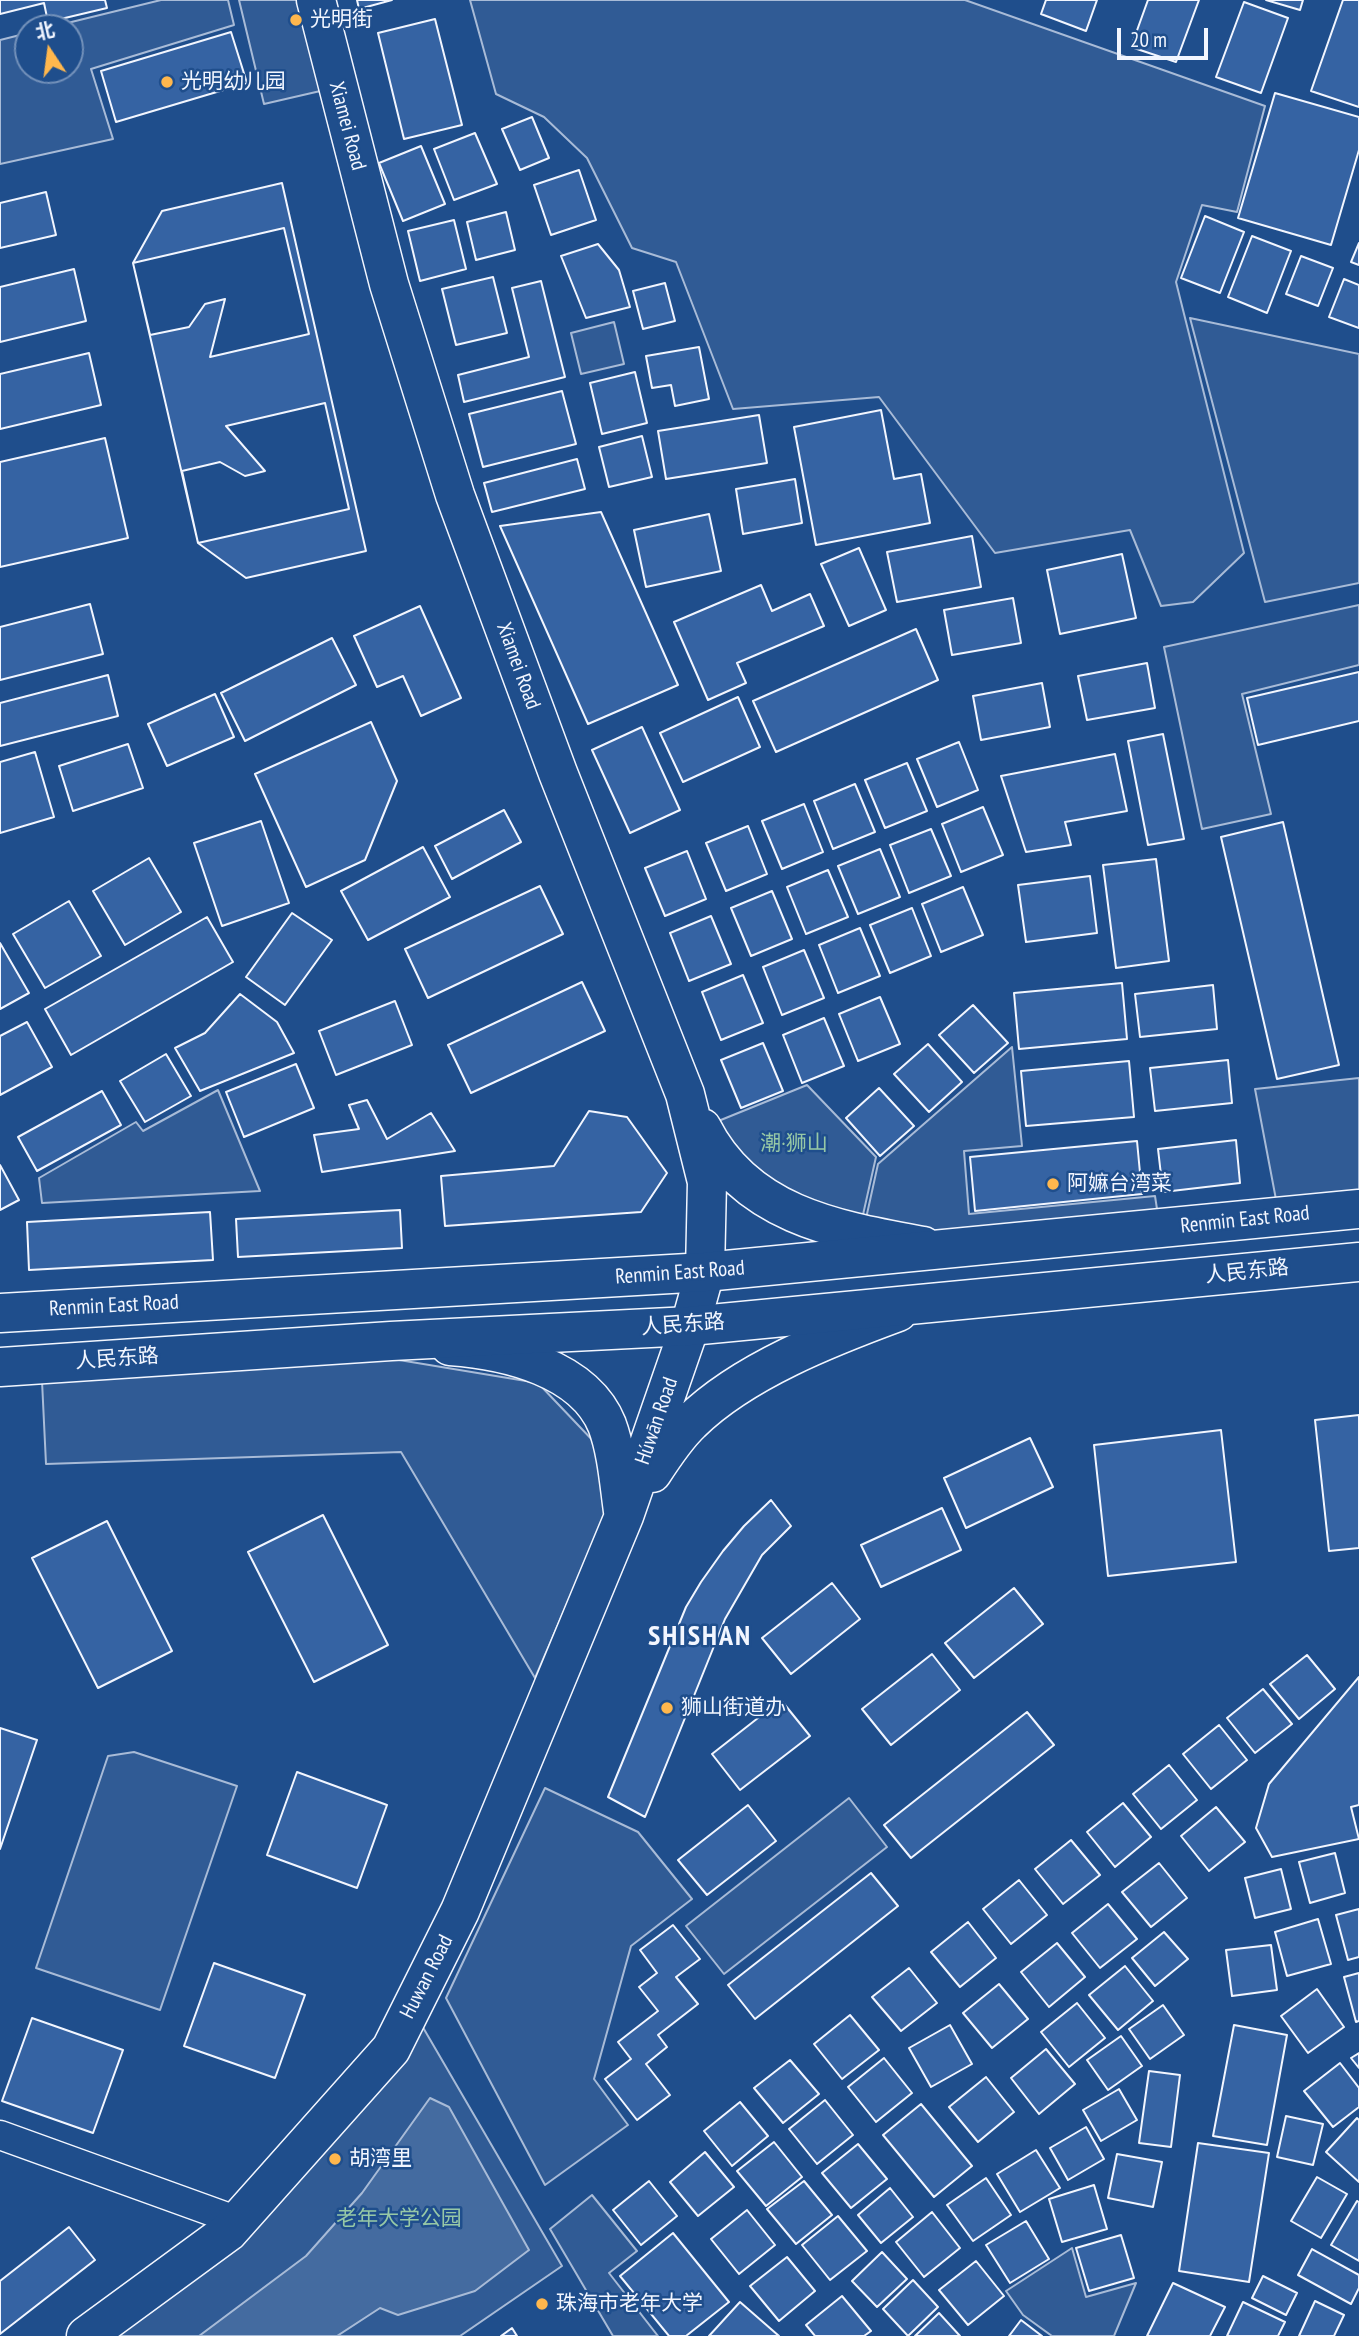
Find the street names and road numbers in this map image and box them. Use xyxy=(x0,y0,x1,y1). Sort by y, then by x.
street label: Xiamei Road xyxy=(323,79,371,173)
street label: Xiamei Road xyxy=(491,619,545,713)
street label: Renmin East Road xyxy=(1179,1201,1311,1239)
street label: 人民东路 xyxy=(1204,1255,1290,1289)
street label: Renmin East Road xyxy=(614,1256,746,1290)
street label: Renmin East Road xyxy=(49,1290,179,1322)
street label: 人民东路 xyxy=(640,1310,726,1340)
street label: 人民东路 xyxy=(74,1344,160,1374)
street label: Húwān Road xyxy=(630,1374,684,1468)
street label: Huwan Road xyxy=(395,1931,459,2023)

